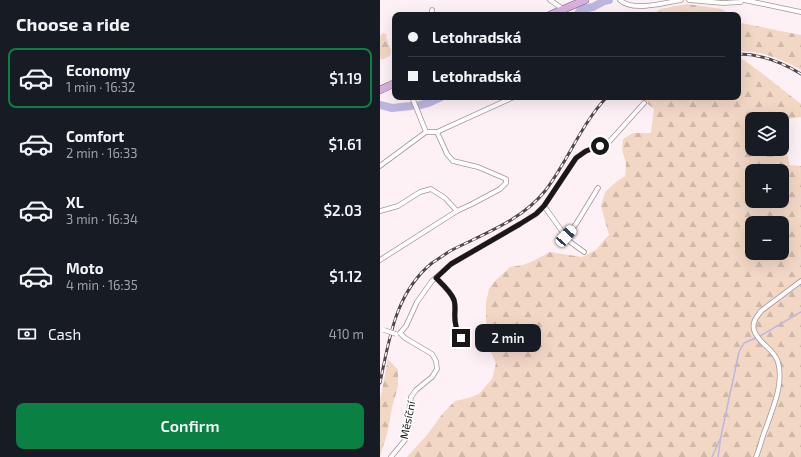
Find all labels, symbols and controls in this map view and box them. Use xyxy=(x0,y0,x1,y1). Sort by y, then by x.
text: Choose a ride xyxy=(16,13,130,35)
text: Letohradská xyxy=(432,28,521,46)
icon: car xyxy=(18,60,54,96)
text: Economy xyxy=(66,61,131,79)
text: Letohradská xyxy=(432,67,521,85)
text: $1.19 xyxy=(329,69,362,87)
text: 1 min · 16:32 xyxy=(66,79,135,95)
map controls xyxy=(745,112,789,260)
button: layers xyxy=(745,112,789,156)
icon: car xyxy=(18,126,54,162)
text: Comfort xyxy=(66,127,124,145)
text: $1.61 xyxy=(329,135,362,153)
route start xyxy=(591,137,609,155)
text: 2 min · 16:33 xyxy=(66,145,137,161)
button: + xyxy=(745,164,789,208)
icon: car xyxy=(18,192,54,228)
text: XL xyxy=(66,193,84,211)
text: $2.03 xyxy=(324,201,362,219)
text: 3 min · 16:34 xyxy=(66,211,138,227)
button: − xyxy=(745,216,789,260)
car xyxy=(554,223,578,249)
icon: car xyxy=(18,258,54,294)
text: Moto xyxy=(66,259,104,277)
text: $1.12 xyxy=(329,267,362,285)
text: 4 min · 16:35 xyxy=(66,277,138,293)
icon: cash xyxy=(16,323,38,345)
callout: 2 min xyxy=(475,324,541,352)
text: Cash xyxy=(48,325,81,343)
text: 410 m xyxy=(329,326,364,342)
route end xyxy=(452,329,470,347)
text: 2 min xyxy=(492,330,524,346)
street label: Měsíční xyxy=(397,399,418,440)
button: Confirm xyxy=(16,403,364,449)

